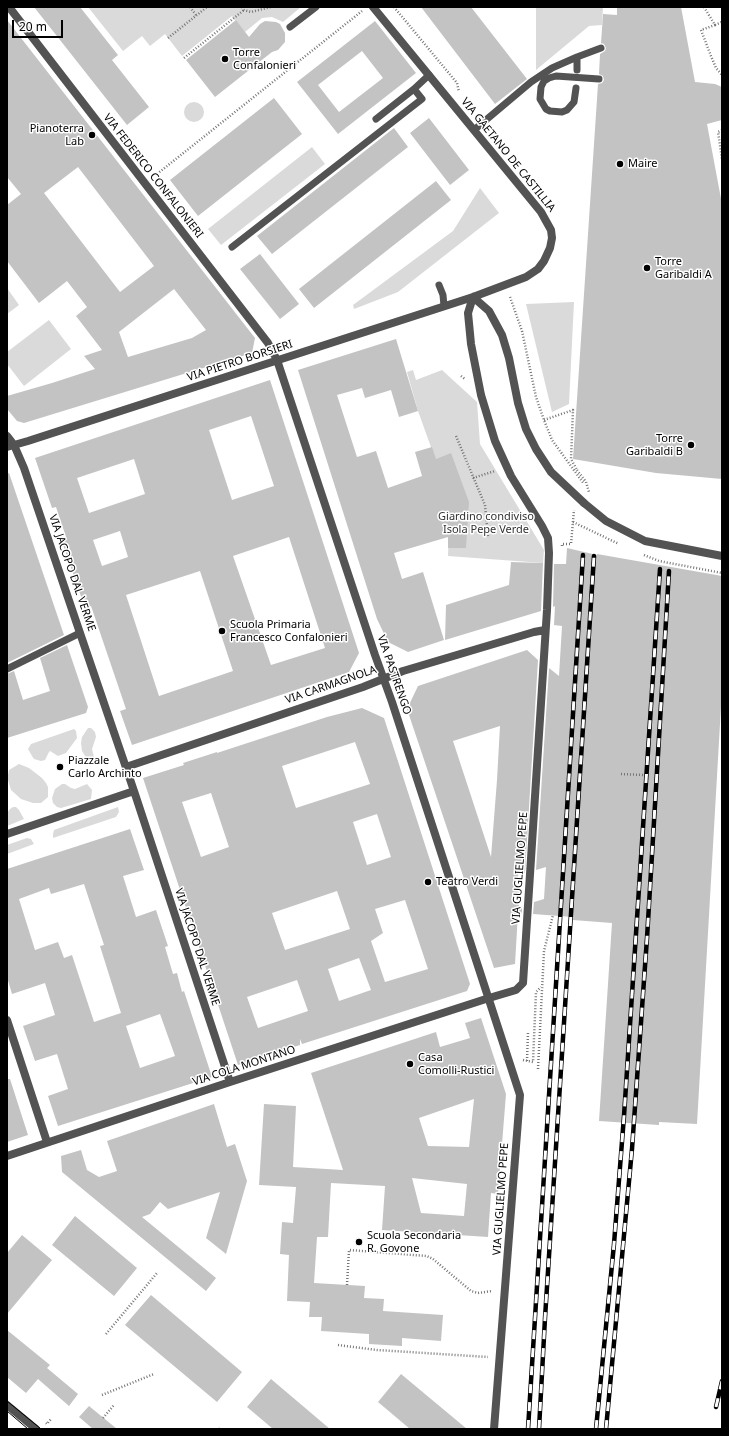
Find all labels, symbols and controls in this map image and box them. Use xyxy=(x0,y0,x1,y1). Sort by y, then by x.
scale bar xyxy=(14,12,65,38)
text: 20 m xyxy=(19,18,47,35)
place label: Torre Confalonieri xyxy=(233,46,296,72)
marker: Torre Confalonieri xyxy=(220,54,230,64)
street label: VIA GAETANO DE CASTILLIA xyxy=(458,95,558,215)
street label: VIA FEDERICO CONFALONIERI xyxy=(100,111,206,241)
place label: Pianoterra Lab xyxy=(30,122,84,148)
marker: Pianoterra Lab xyxy=(87,130,97,140)
place label: Maire xyxy=(628,157,658,171)
marker: Maire xyxy=(615,159,625,169)
place label: Torre Garibaldi A xyxy=(655,255,712,281)
marker: Torre Garibaldi A xyxy=(642,263,652,273)
street label: VIA PIETRO BORSIERI xyxy=(186,338,294,384)
place label: Torre Garibaldi B xyxy=(626,432,683,458)
marker: Torre Garibaldi B xyxy=(686,440,696,450)
park label: Giardino condiviso Isola Pepe Verde xyxy=(438,510,534,536)
street label: VIA JACOPO DAL VERME xyxy=(46,513,98,633)
place label: Scuola Primaria Francesco Confalonieri xyxy=(230,618,348,644)
marker: Scuola Primaria Francesco Confalonieri xyxy=(217,626,227,636)
street label: VIA PASTRENGO xyxy=(374,633,414,717)
street label: VIA CARMAGNOLA xyxy=(284,663,378,707)
place label: Piazzale Carlo Archinto xyxy=(68,754,142,780)
marker: Piazzale Carlo Archinto xyxy=(55,762,65,772)
street label: VIA GUGLIELMO PEPE xyxy=(509,811,531,925)
place label: Teatro Verdi xyxy=(436,875,498,889)
marker: Teatro Verdi xyxy=(423,877,433,887)
street label: VIA JACOPO DAL VERME xyxy=(172,887,222,1007)
street label: VIA COLA MONTANO xyxy=(191,1043,297,1089)
place label: Casa Comolli-Rustici xyxy=(418,1051,494,1077)
marker: Casa Comolli-Rustici xyxy=(405,1059,415,1069)
street label: VIA GUGLIELMO PEPE xyxy=(490,1142,512,1256)
place label: Scuola Secondaria R. Govone xyxy=(367,1229,461,1255)
marker: Scuola Secondaria R. Govone xyxy=(354,1237,364,1247)

